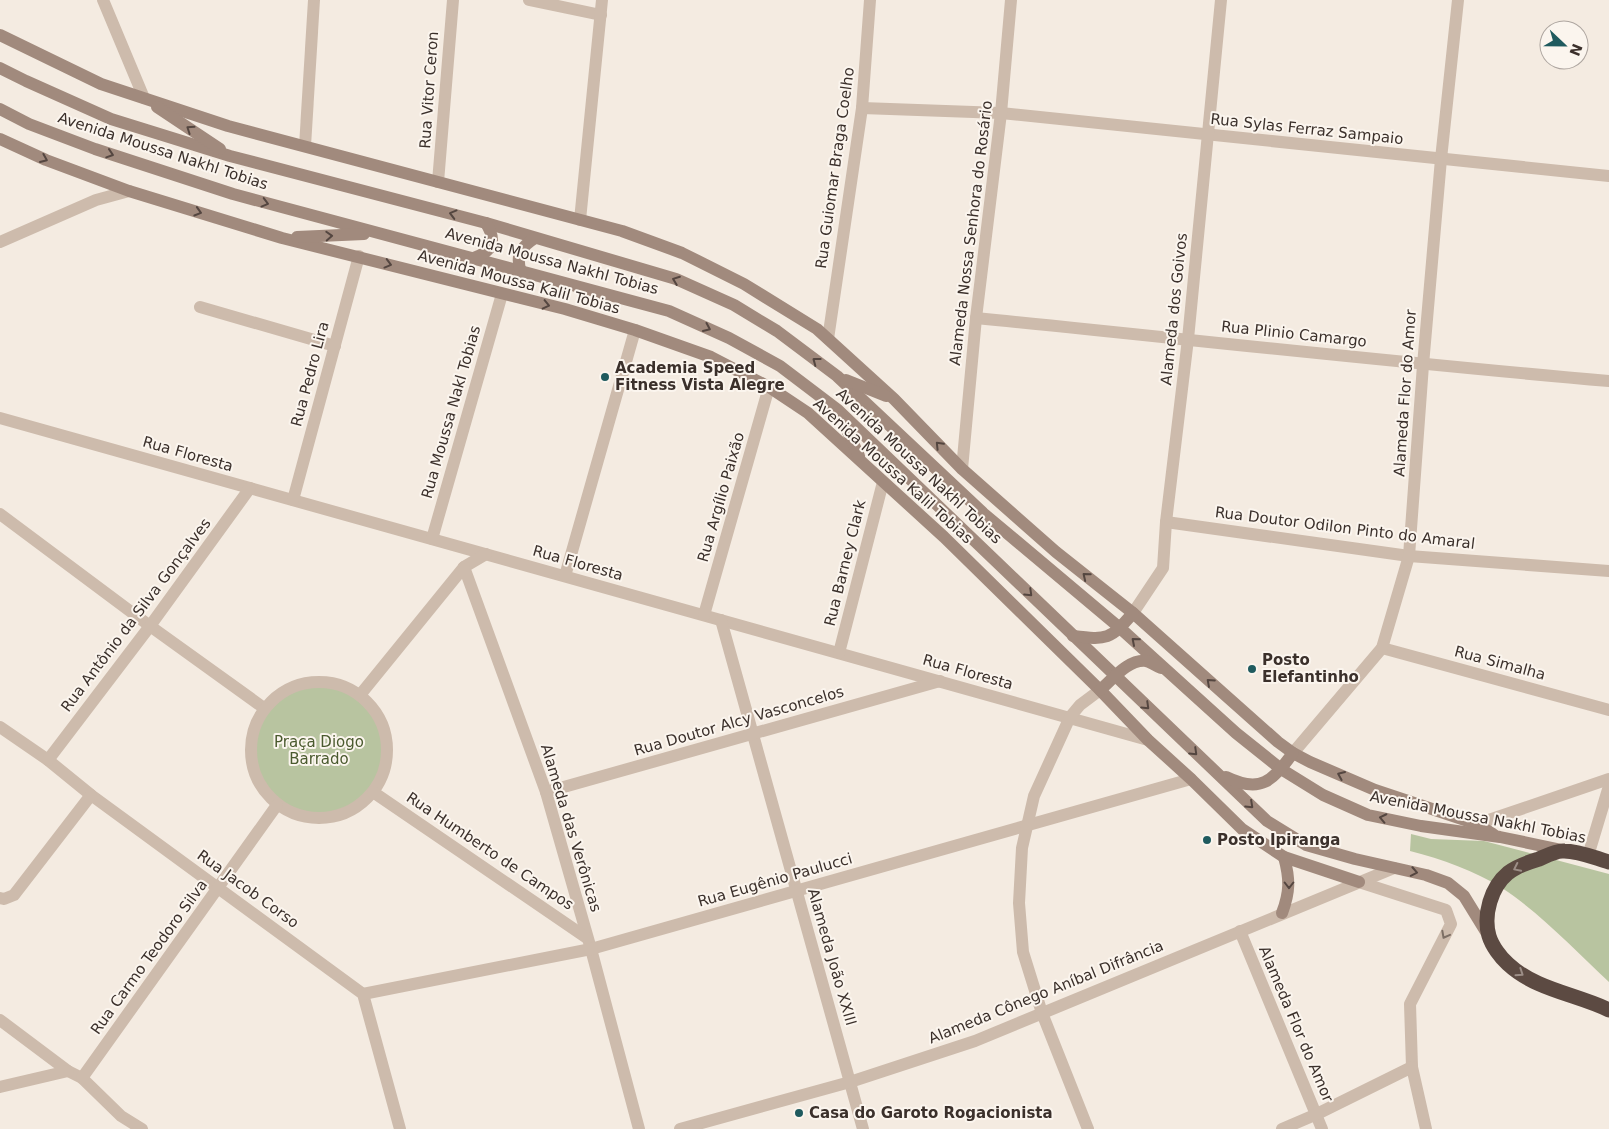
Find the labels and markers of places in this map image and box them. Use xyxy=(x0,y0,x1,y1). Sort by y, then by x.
place label: Academia Speed Fitness Vista Alegre xyxy=(615,359,785,394)
marker: Academia Speed Fitness Vista Alegre xyxy=(599,371,611,383)
place label: Posto Elefantinho xyxy=(1262,651,1359,686)
marker: Posto Elefantinho xyxy=(1246,663,1258,675)
place label: Posto Ipiranga xyxy=(1217,831,1340,849)
marker: Posto Ipiranga xyxy=(1201,834,1213,846)
place label: Casa do Garoto Rogacionista xyxy=(809,1104,1053,1122)
marker: Casa do Garoto Rogacionista xyxy=(793,1107,805,1119)

